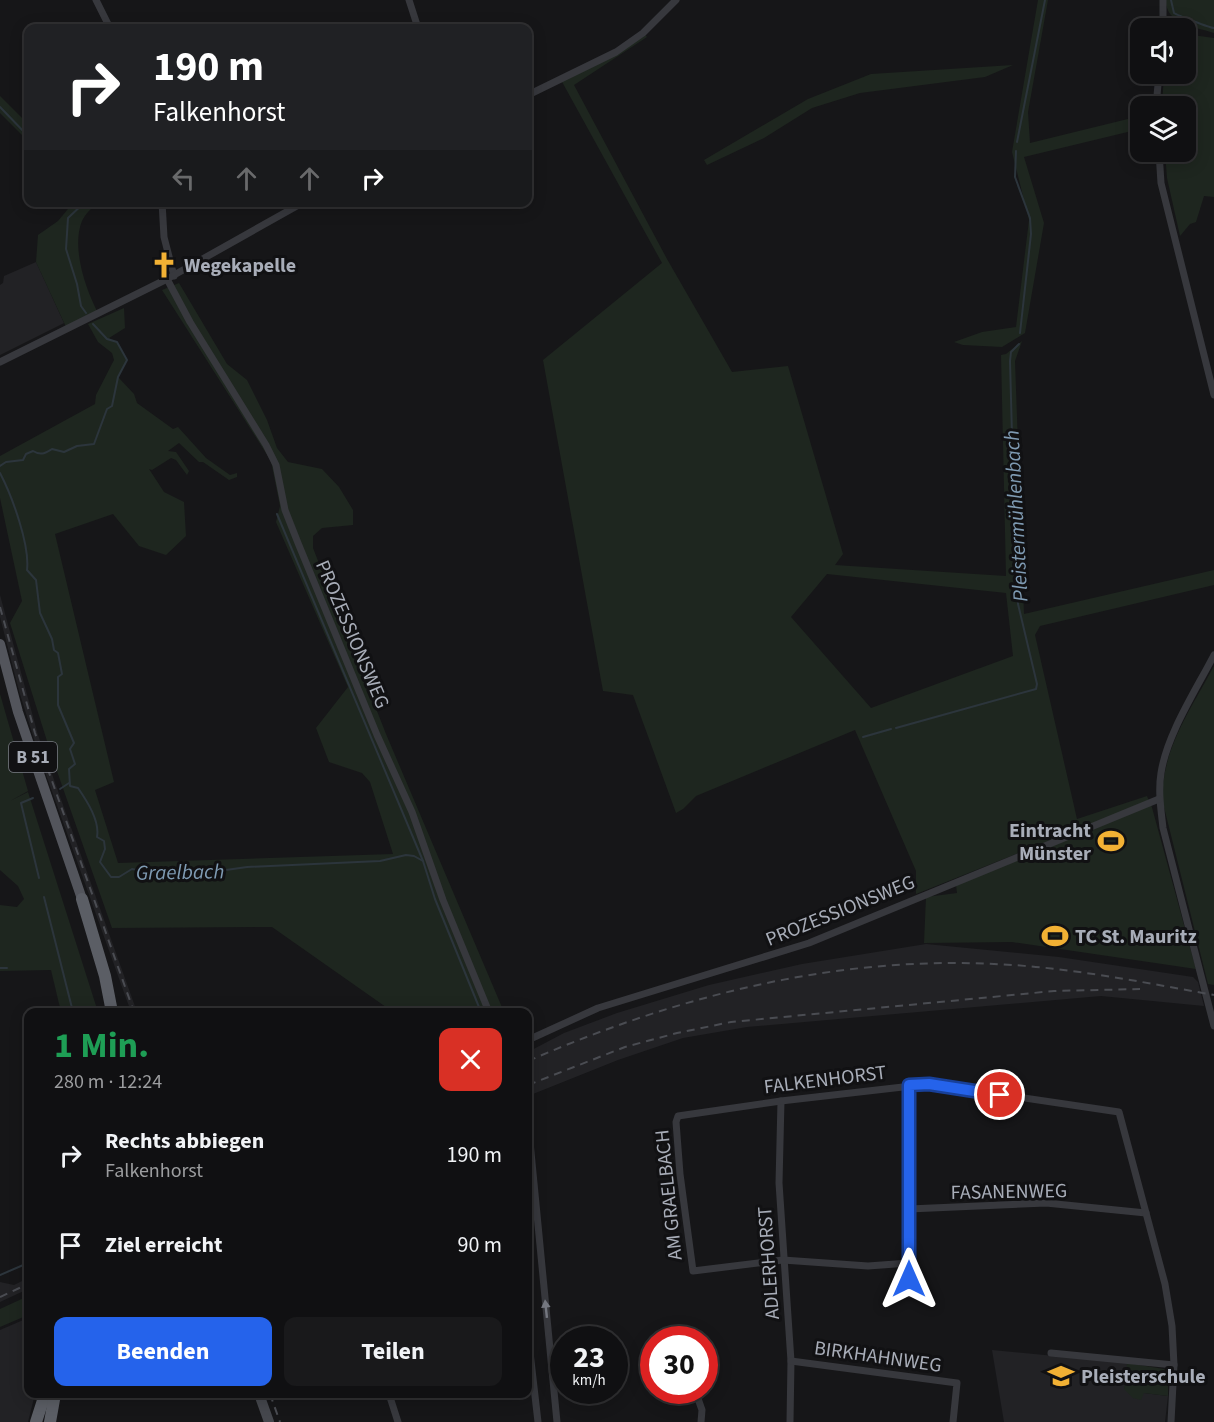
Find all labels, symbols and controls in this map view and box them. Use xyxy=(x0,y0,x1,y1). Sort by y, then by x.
map controls xyxy=(1130,18,1196,162)
button: sound xyxy=(1130,18,1196,84)
text: 190 m xyxy=(153,37,264,97)
icon: right xyxy=(54,48,132,126)
text: Falkenhorst xyxy=(153,93,285,132)
button: layers xyxy=(1130,96,1196,162)
icon: left xyxy=(167,162,200,195)
icon: ahead xyxy=(230,162,263,195)
icon: ahead xyxy=(293,162,326,195)
icon: right xyxy=(356,162,389,195)
church icon: Wegekapelle xyxy=(149,250,179,280)
place label: Wegekapelle xyxy=(184,252,296,280)
water label: Pleistermühlenbach xyxy=(997,429,1035,603)
street label: PROZESSIONSWEG xyxy=(308,556,396,713)
road number: B 51 xyxy=(9,742,57,772)
place label: Eintracht Münster xyxy=(1009,817,1091,868)
sports icon: Eintracht Münster xyxy=(1096,826,1126,856)
water label: Graelbach xyxy=(135,856,225,888)
street label: PROZESSIONSWEG xyxy=(762,868,919,954)
sports icon: TC St. Mauritz xyxy=(1040,921,1070,951)
place label: TC St. Mauritz xyxy=(1075,923,1197,951)
text: 1 Min. xyxy=(54,1020,149,1071)
button: close xyxy=(439,1028,502,1091)
street label: FALKENHORST xyxy=(762,1059,888,1101)
text: 280 m · 12:24 xyxy=(54,1068,162,1096)
pin xyxy=(974,1069,1025,1120)
icon: arrive xyxy=(983,1078,1016,1111)
text: Rechts abbiegen xyxy=(105,1125,264,1157)
street label: AM GRAELBACH xyxy=(648,1128,690,1262)
icon: right xyxy=(54,1139,87,1172)
text: 190 m xyxy=(447,1139,502,1171)
text: Falkenhorst xyxy=(105,1157,203,1185)
street label: FASANENWEG xyxy=(951,1177,1068,1207)
street label: ADLERHORST xyxy=(751,1205,787,1320)
icon: arrive xyxy=(54,1229,87,1262)
text: Ziel erreicht xyxy=(105,1229,223,1261)
text: 90 m xyxy=(457,1229,502,1261)
position arrow xyxy=(877,1247,941,1311)
one-way arrow xyxy=(541,1300,551,1319)
button: Beenden xyxy=(54,1317,272,1386)
button: Teilen xyxy=(284,1317,502,1386)
speed limit sign: 30 xyxy=(640,1326,718,1404)
street label: BIRKHAHNWEG xyxy=(812,1334,943,1380)
text: 23 xyxy=(573,1336,605,1379)
school or university icon: Pleisterschule xyxy=(1046,1361,1076,1391)
place label: Pleisterschule xyxy=(1081,1363,1206,1391)
text: km/h xyxy=(572,1370,606,1391)

